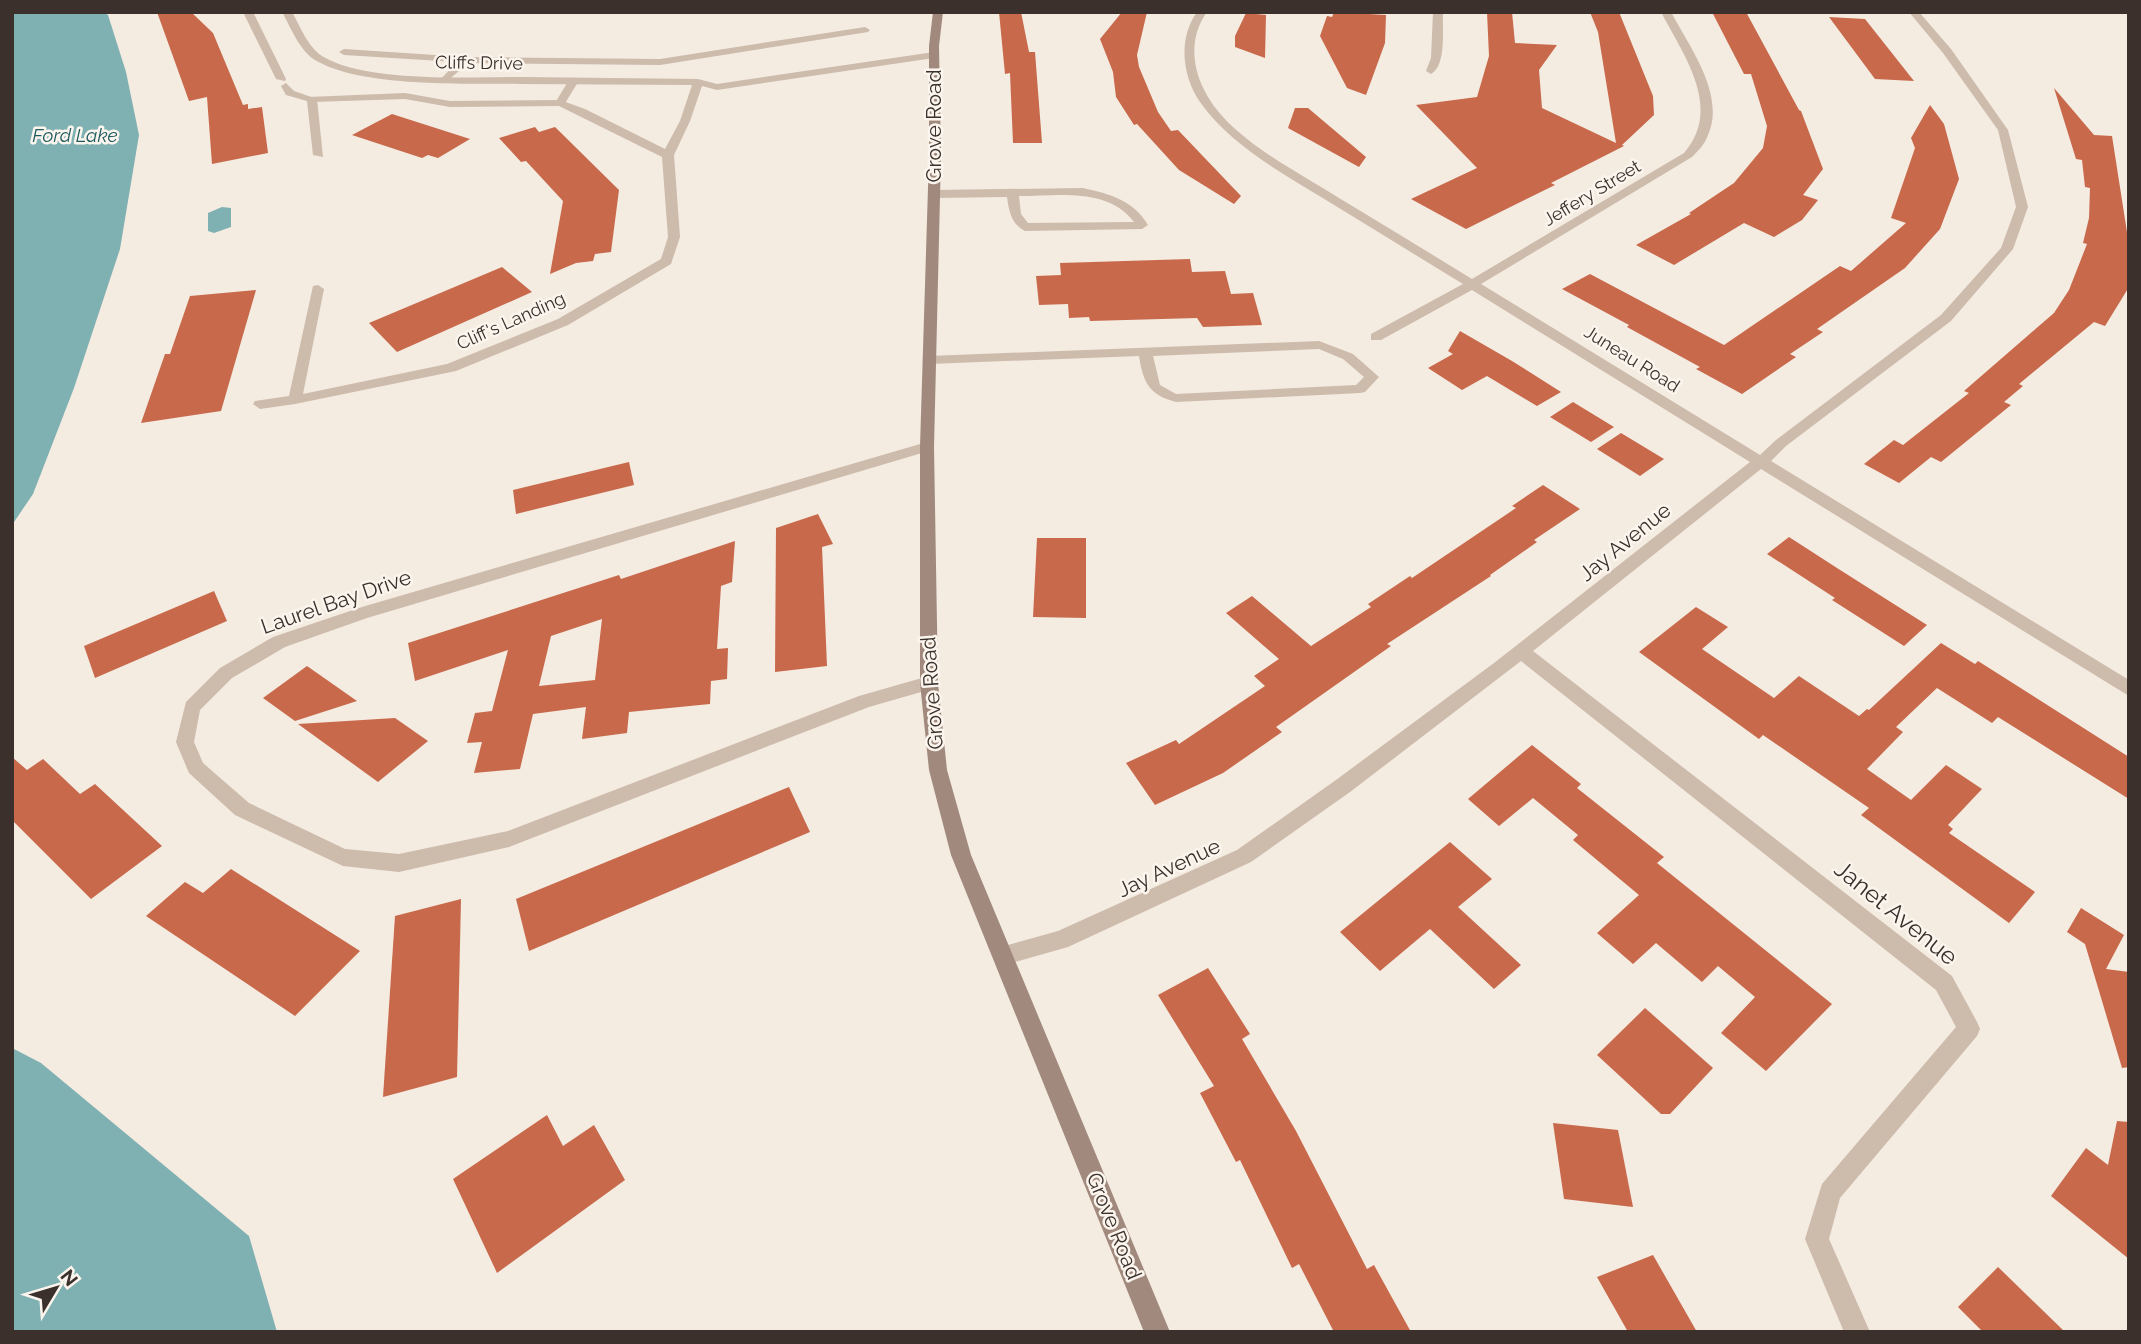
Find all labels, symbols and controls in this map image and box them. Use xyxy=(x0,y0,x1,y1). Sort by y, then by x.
street label: Cliffs Drive xyxy=(435,51,524,74)
street label: Grove Road xyxy=(921,69,946,183)
water label: Ford Lake xyxy=(32,124,118,146)
street label: Jeffery Street xyxy=(1539,155,1644,230)
street label: Cliff's Landing xyxy=(453,287,568,354)
street label: Juneau Road xyxy=(1581,321,1684,396)
street label: Jay Avenue xyxy=(1574,497,1675,586)
street label: Laurel Bay Drive xyxy=(257,564,414,639)
street label: Grove Road xyxy=(915,636,948,750)
street label: Jay Avenue xyxy=(1114,833,1224,902)
street label: Janet Avenue xyxy=(1829,854,1964,971)
street label: Grove Road xyxy=(1082,1169,1147,1283)
north arrow xyxy=(21,1253,91,1323)
text: N xyxy=(56,1265,83,1290)

